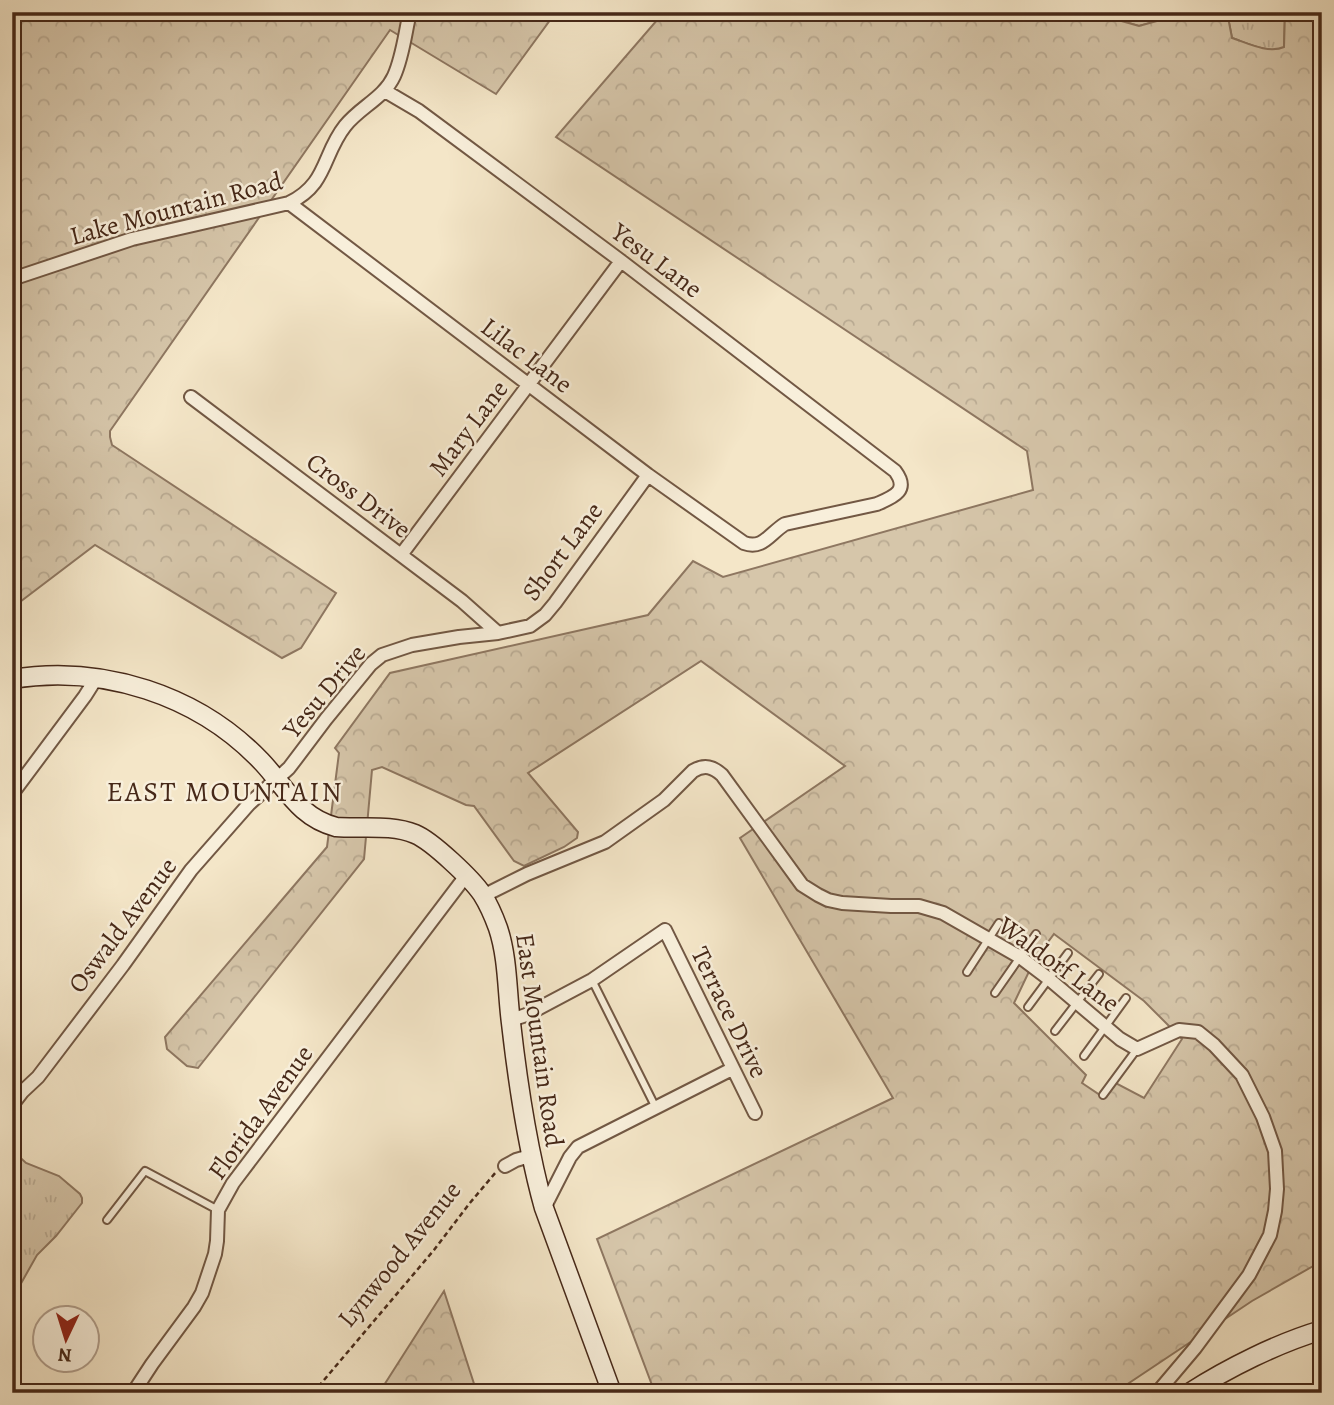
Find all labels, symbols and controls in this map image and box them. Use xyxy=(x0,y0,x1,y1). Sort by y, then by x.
street label: Lake Mountain Road xyxy=(66,163,286,254)
street label: Yesu Lane xyxy=(603,214,709,306)
street label: Lilac Lane xyxy=(474,309,580,401)
street label: Mary Lane xyxy=(421,373,516,484)
street label: Cross Drive xyxy=(299,444,418,546)
street label: Short Lane xyxy=(514,495,611,608)
street label: Yesu Drive xyxy=(274,637,374,746)
district label: EAST MOUNTAIN xyxy=(106,773,344,811)
street label: Oswald Avenue xyxy=(60,850,185,1000)
street label: Waldorf Lane xyxy=(990,908,1127,1020)
street label: East Mountain Road xyxy=(507,931,572,1149)
street label: Terrace Drive xyxy=(683,941,776,1084)
street label: Florida Avenue xyxy=(200,1038,321,1187)
street label: Lynwood Avenue xyxy=(330,1174,469,1335)
north arrow xyxy=(32,1304,102,1374)
text: N xyxy=(57,1341,73,1368)

